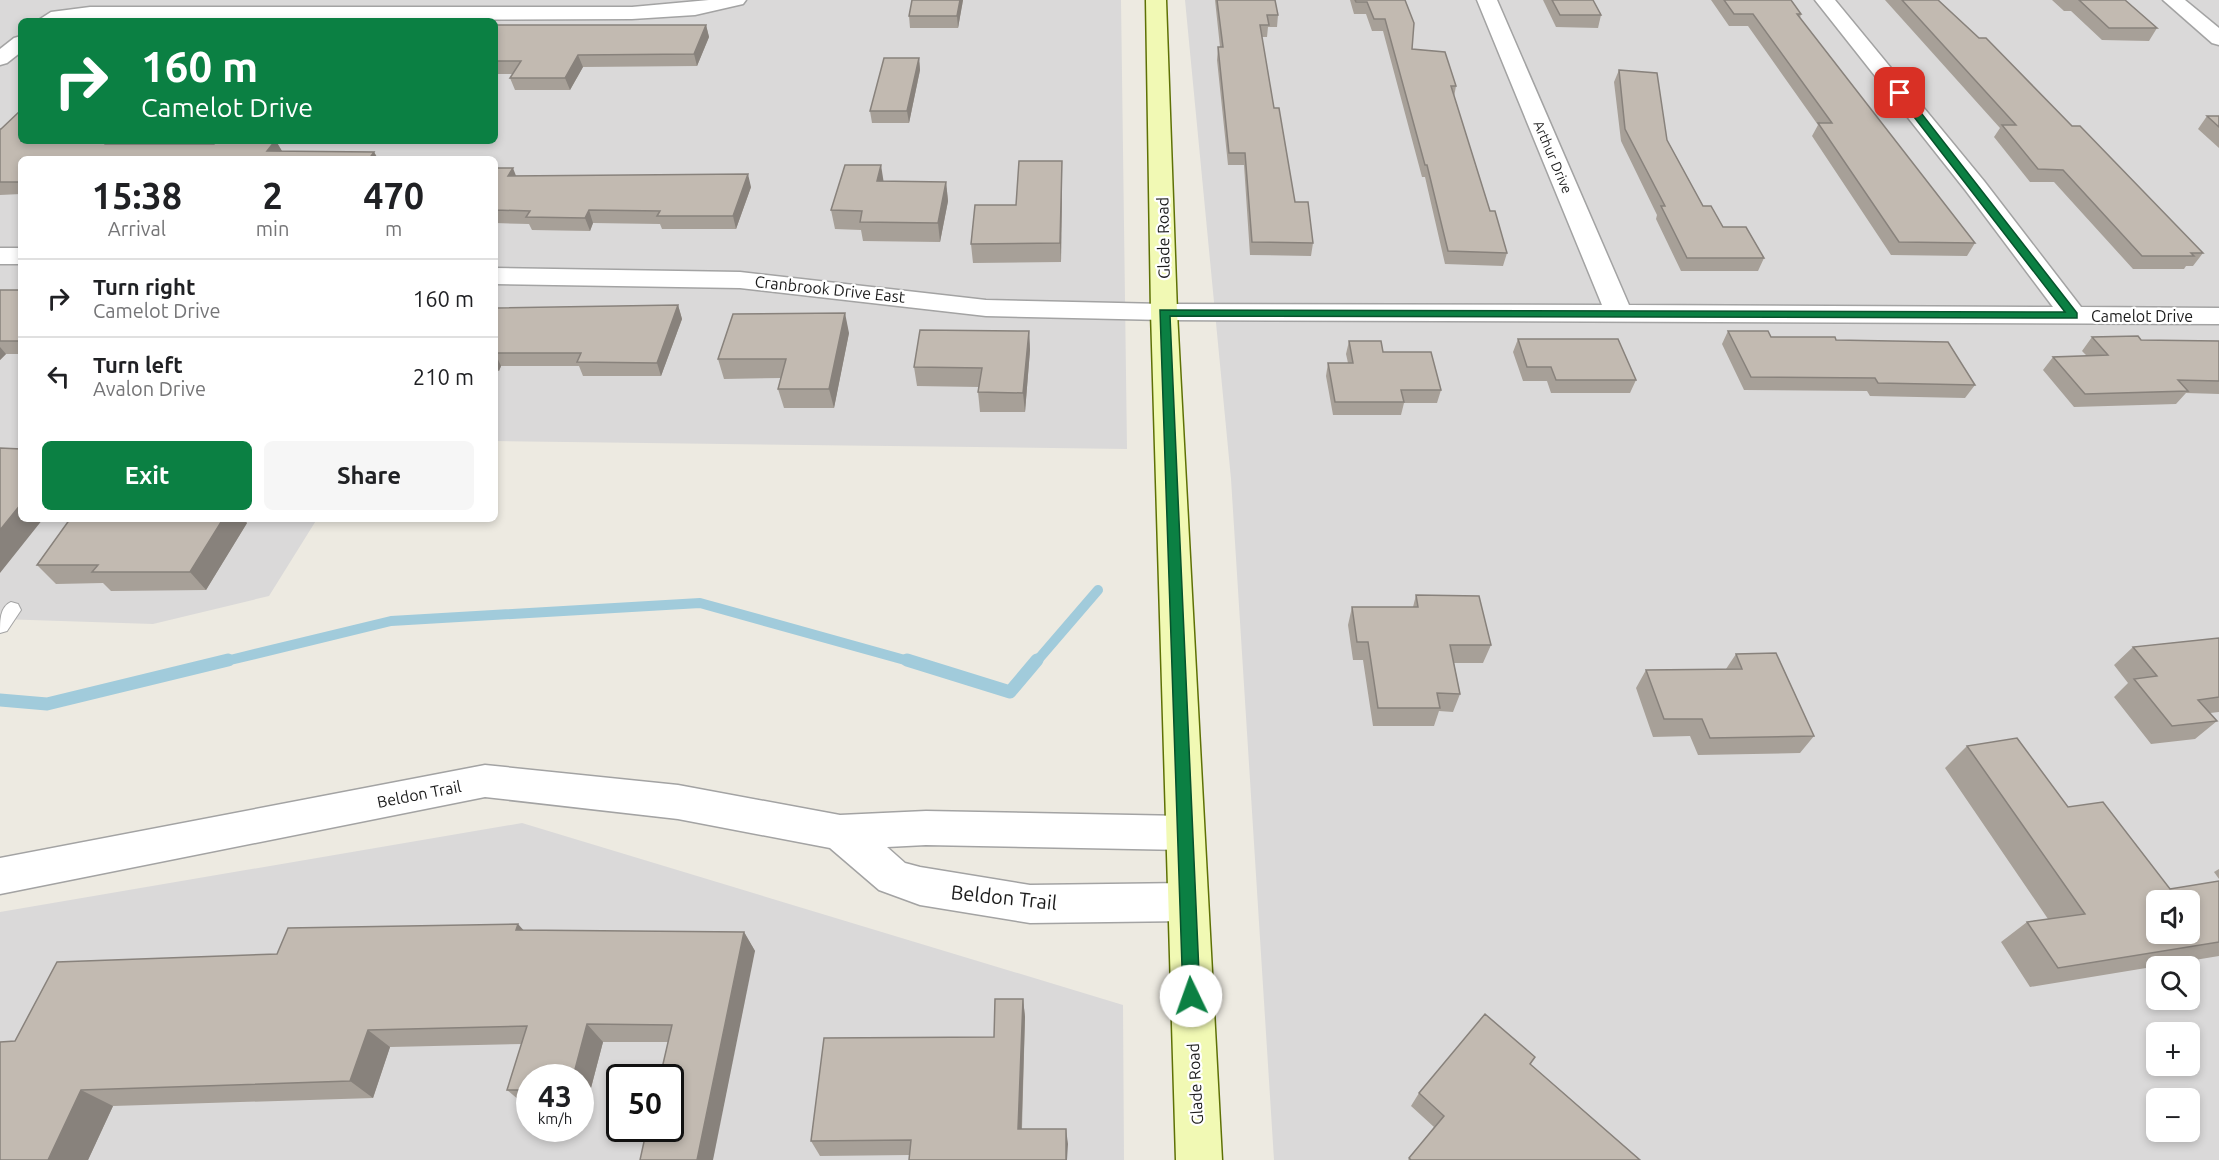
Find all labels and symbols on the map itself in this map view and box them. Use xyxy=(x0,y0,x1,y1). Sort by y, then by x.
pin xyxy=(1874,67,1925,118)
street label: Arthur Drive xyxy=(1530,118,1576,196)
street label: Glade Road xyxy=(1153,197,1173,279)
street label: Cranbrook Drive East xyxy=(754,272,907,306)
street label: Camelot Drive xyxy=(2091,307,2193,325)
street label: Beldon Trail xyxy=(375,777,463,811)
street label: Beldon Trail xyxy=(950,880,1058,914)
position arrow xyxy=(1159,964,1223,1028)
street label: Glade Road xyxy=(1184,1043,1206,1125)
speed limit sign: 50 xyxy=(606,1064,684,1142)

